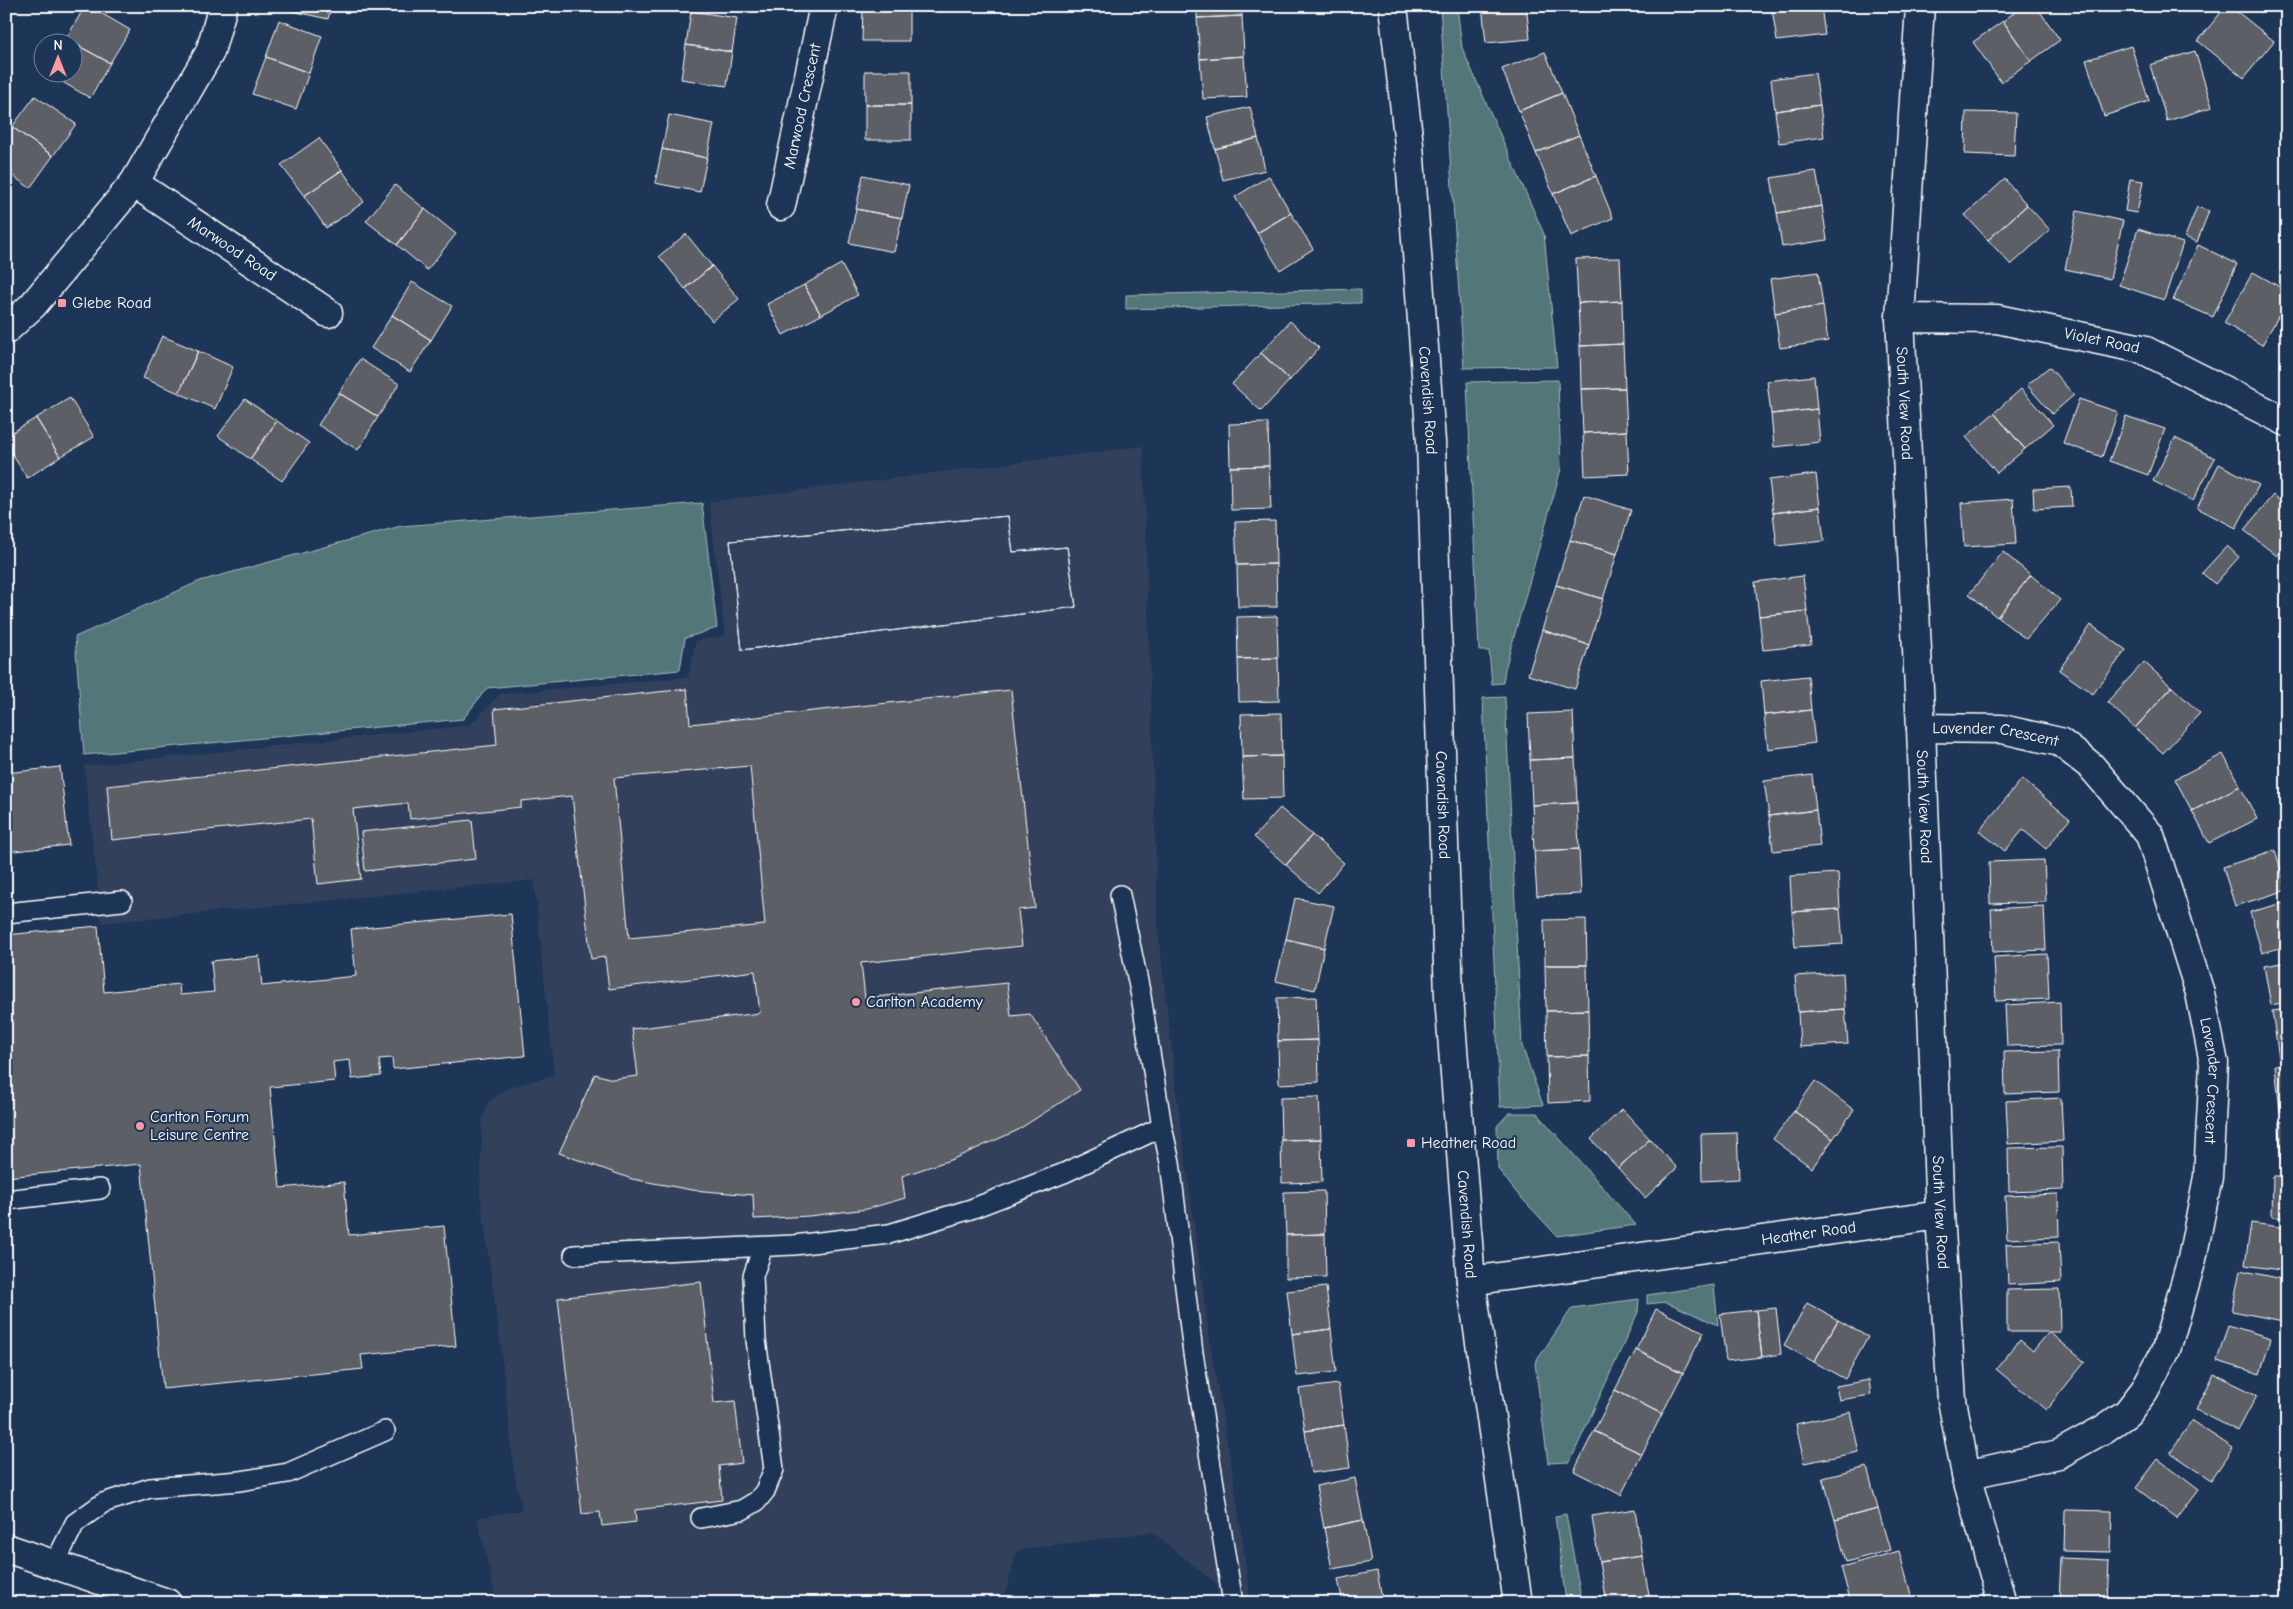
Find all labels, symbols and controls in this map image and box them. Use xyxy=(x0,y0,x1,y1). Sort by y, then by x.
north arrow xyxy=(32,32,82,82)
text: N xyxy=(53,37,63,54)
street label: Marwood Crescent xyxy=(780,41,825,171)
street label: Marwood Road xyxy=(184,213,280,285)
place label: Glebe Road xyxy=(72,294,151,312)
marker: Glebe Road xyxy=(56,297,68,309)
street label: Violet Road xyxy=(2062,324,2141,357)
street label: Cavendish Road xyxy=(1415,346,1440,455)
street label: South View Road xyxy=(1892,346,1916,461)
street label: Lavender Crescent xyxy=(1932,719,2061,750)
street label: Cavendish Road xyxy=(1432,750,1454,860)
street label: South View Road xyxy=(1913,750,1935,864)
place label: Carlton Academy xyxy=(866,993,984,1011)
marker: Carlton Academy xyxy=(850,996,862,1008)
street label: Lavender Crescent xyxy=(2196,1016,2223,1145)
place label: Carlton Forum Leisure Centre xyxy=(150,1108,249,1144)
marker: Carlton Forum Leisure Centre xyxy=(134,1120,146,1132)
place label: Heather Road xyxy=(1421,1134,1516,1152)
marker: Heather Road xyxy=(1405,1137,1417,1149)
street label: South View Road xyxy=(1929,1155,1952,1270)
street label: Cavendish Road xyxy=(1453,1169,1480,1279)
street label: Heather Road xyxy=(1760,1218,1857,1249)

